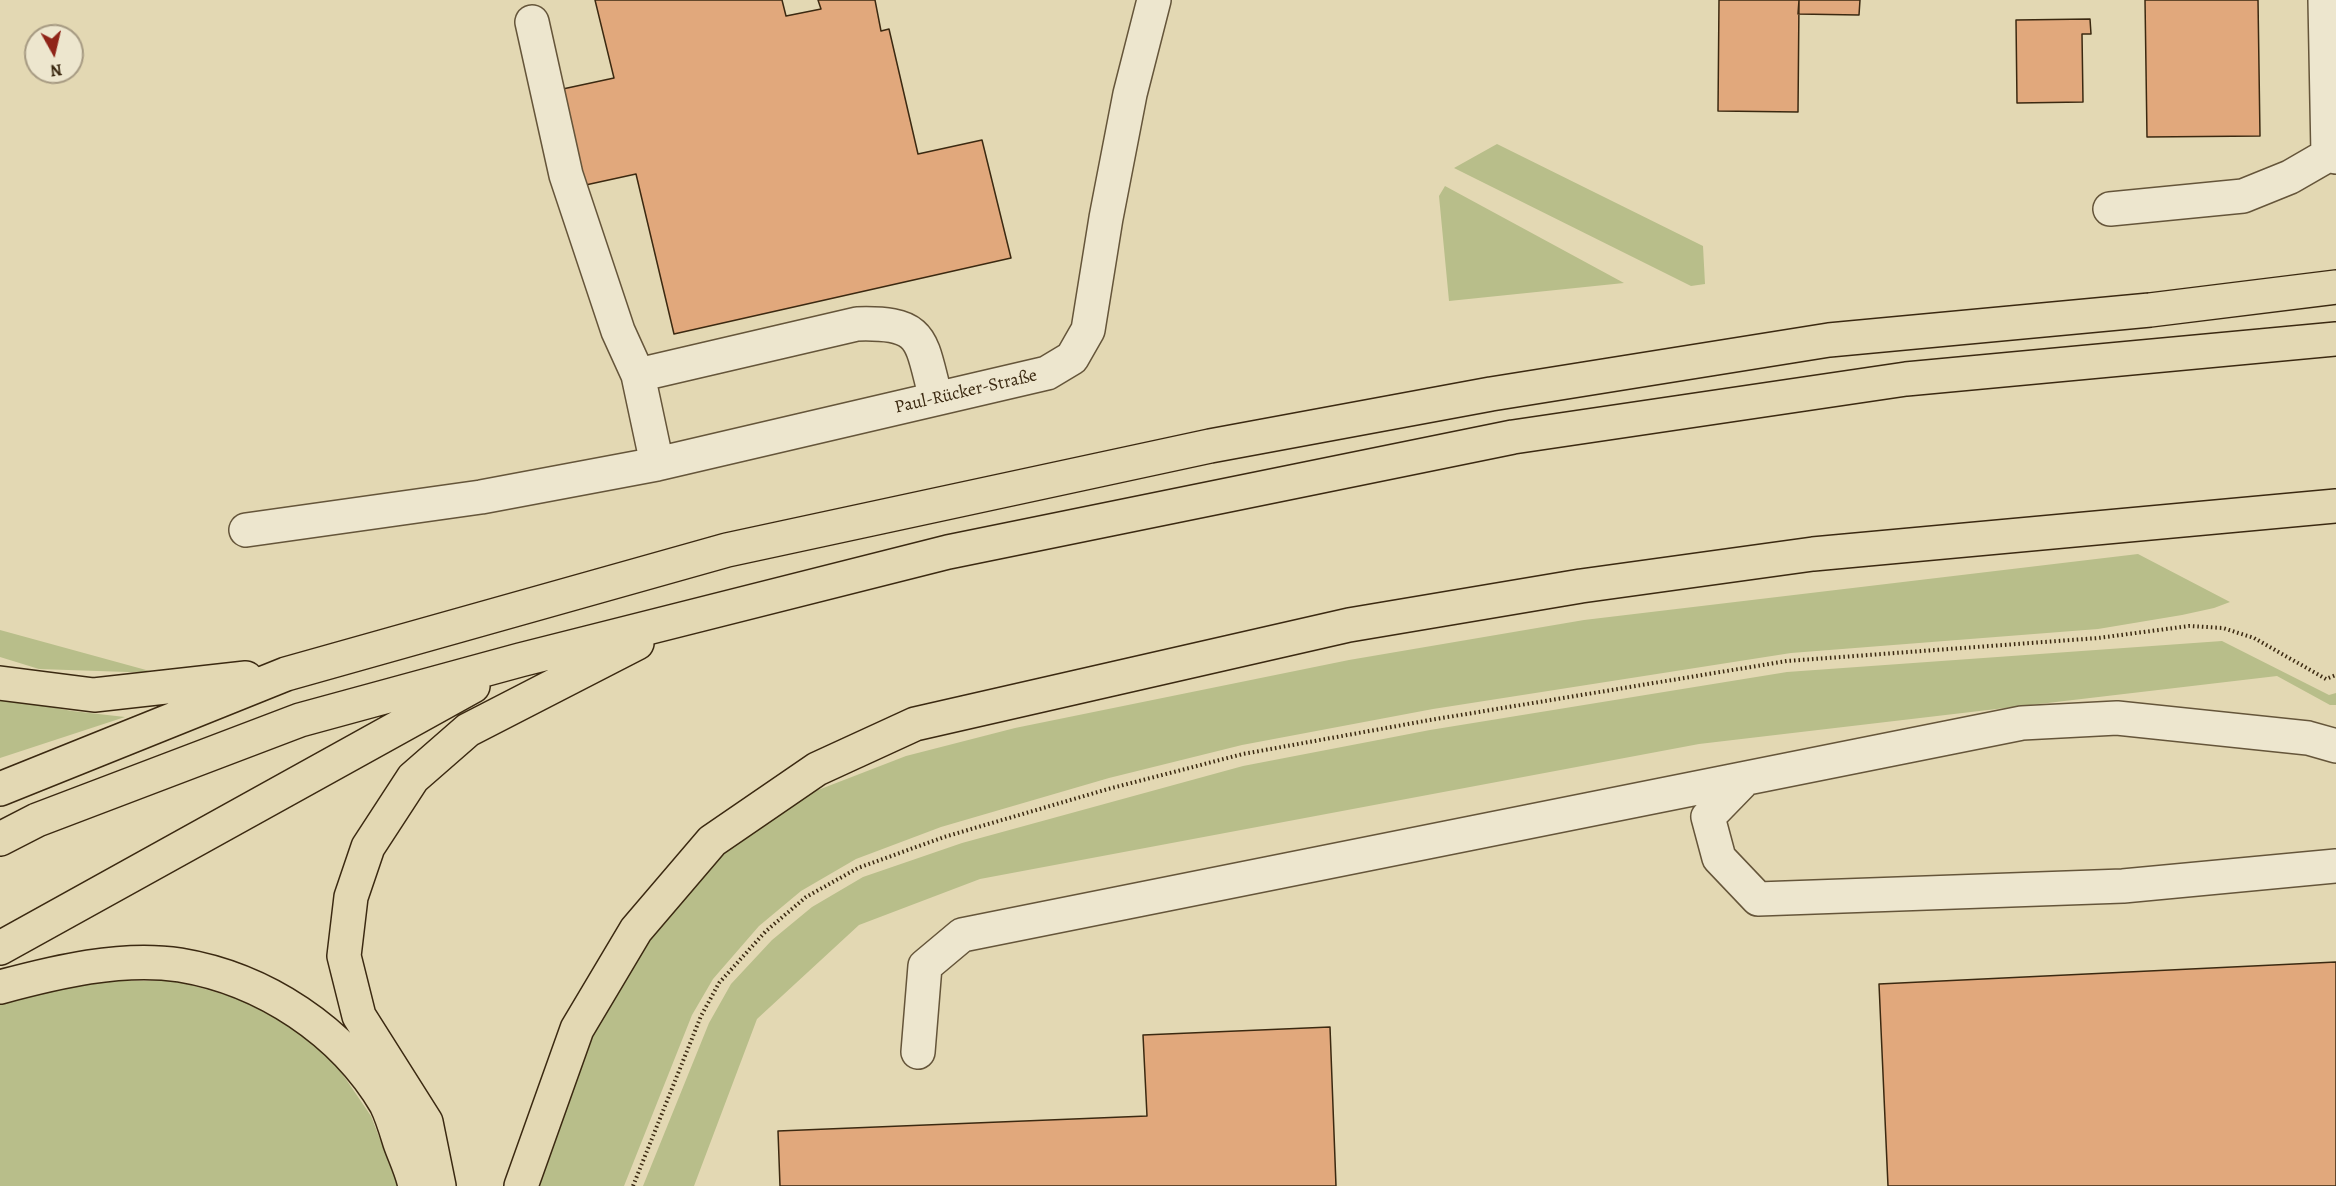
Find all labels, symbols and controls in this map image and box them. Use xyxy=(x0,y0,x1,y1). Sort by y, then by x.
north arrow xyxy=(24,24,84,84)
text: N xyxy=(49,58,64,82)
street label: Paul-Rücker-Straße xyxy=(893,365,1039,419)

